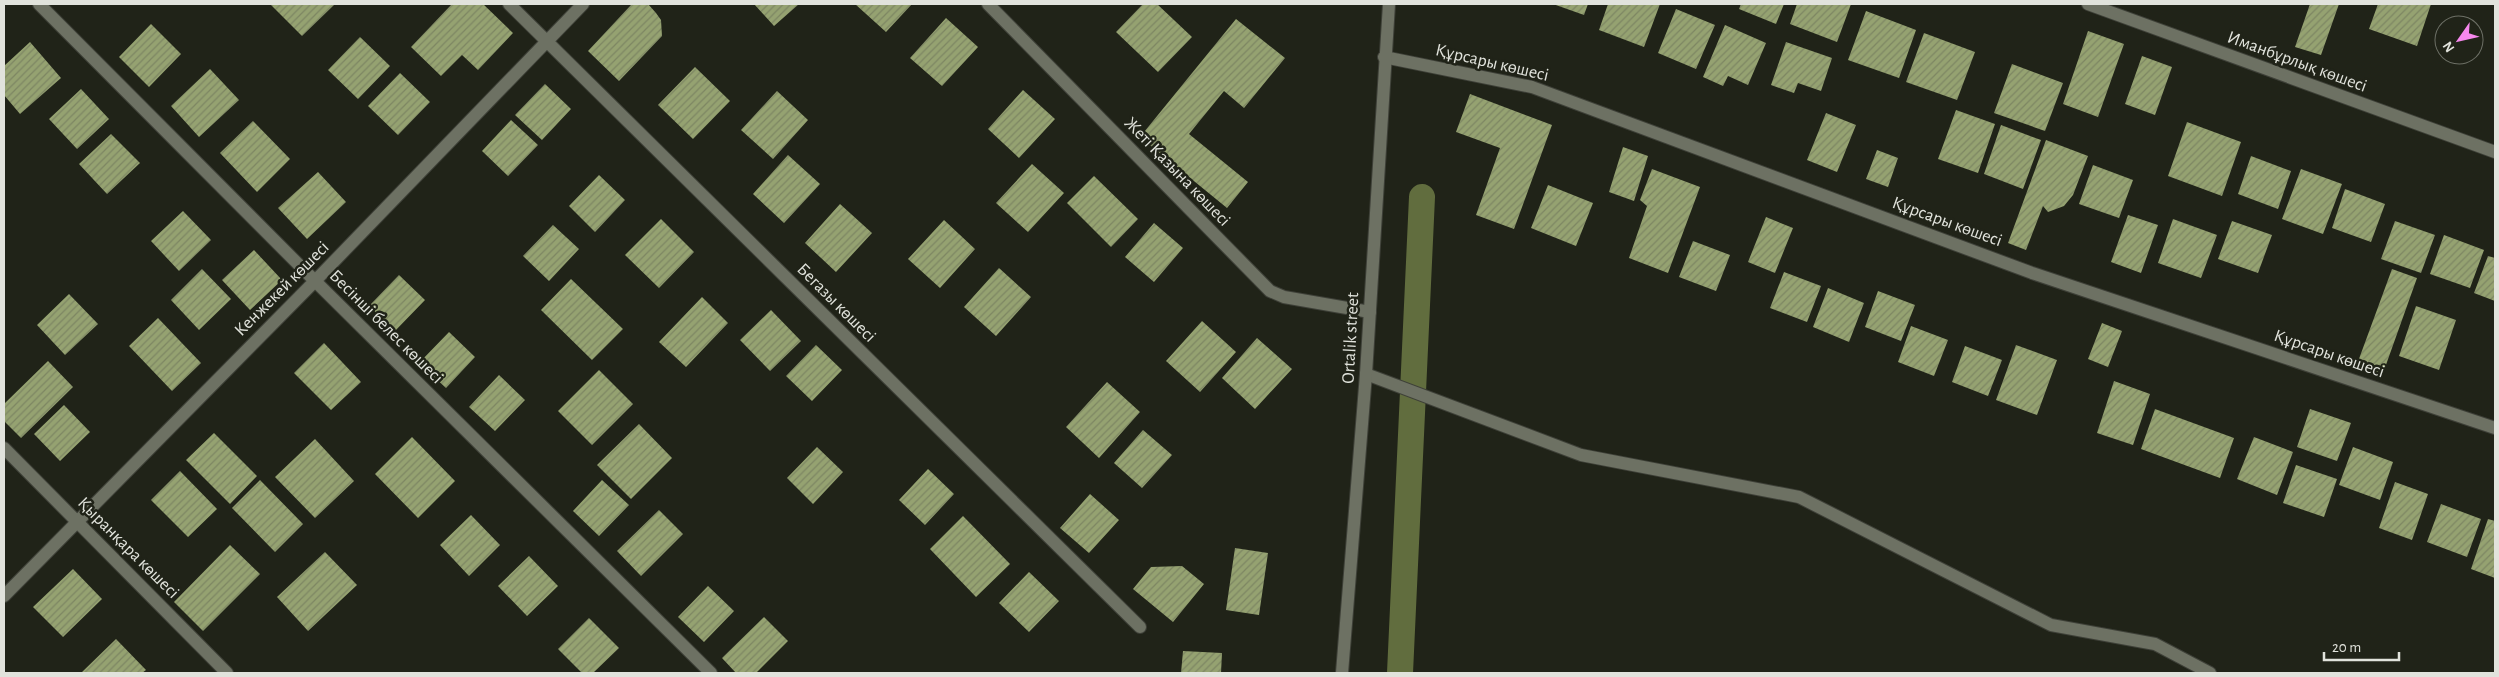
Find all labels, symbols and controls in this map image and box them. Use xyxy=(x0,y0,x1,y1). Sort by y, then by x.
north arrow xyxy=(2434,15,2484,65)
street label: Иманбұрлық көшесі xyxy=(2225,27,2370,96)
text: N xyxy=(2441,39,2458,55)
street label: Құрсары көшесі xyxy=(1434,41,1550,85)
street label: Жеті Қазына көшесі xyxy=(1121,114,1233,230)
street label: Құрсары көшесі xyxy=(1890,194,2004,250)
street label: Кенжекей көшесі xyxy=(231,238,333,340)
street label: Бегазы көшесі xyxy=(793,260,879,346)
street label: Бесінші белес көшесі xyxy=(326,266,447,387)
street label: Ortalik street xyxy=(1340,291,1362,384)
street label: Құрсары көшесі xyxy=(2271,327,2387,381)
street label: Қыранқара көшесі xyxy=(74,494,182,602)
scale bar xyxy=(2324,630,2399,662)
text: 20 m xyxy=(2332,640,2361,655)

